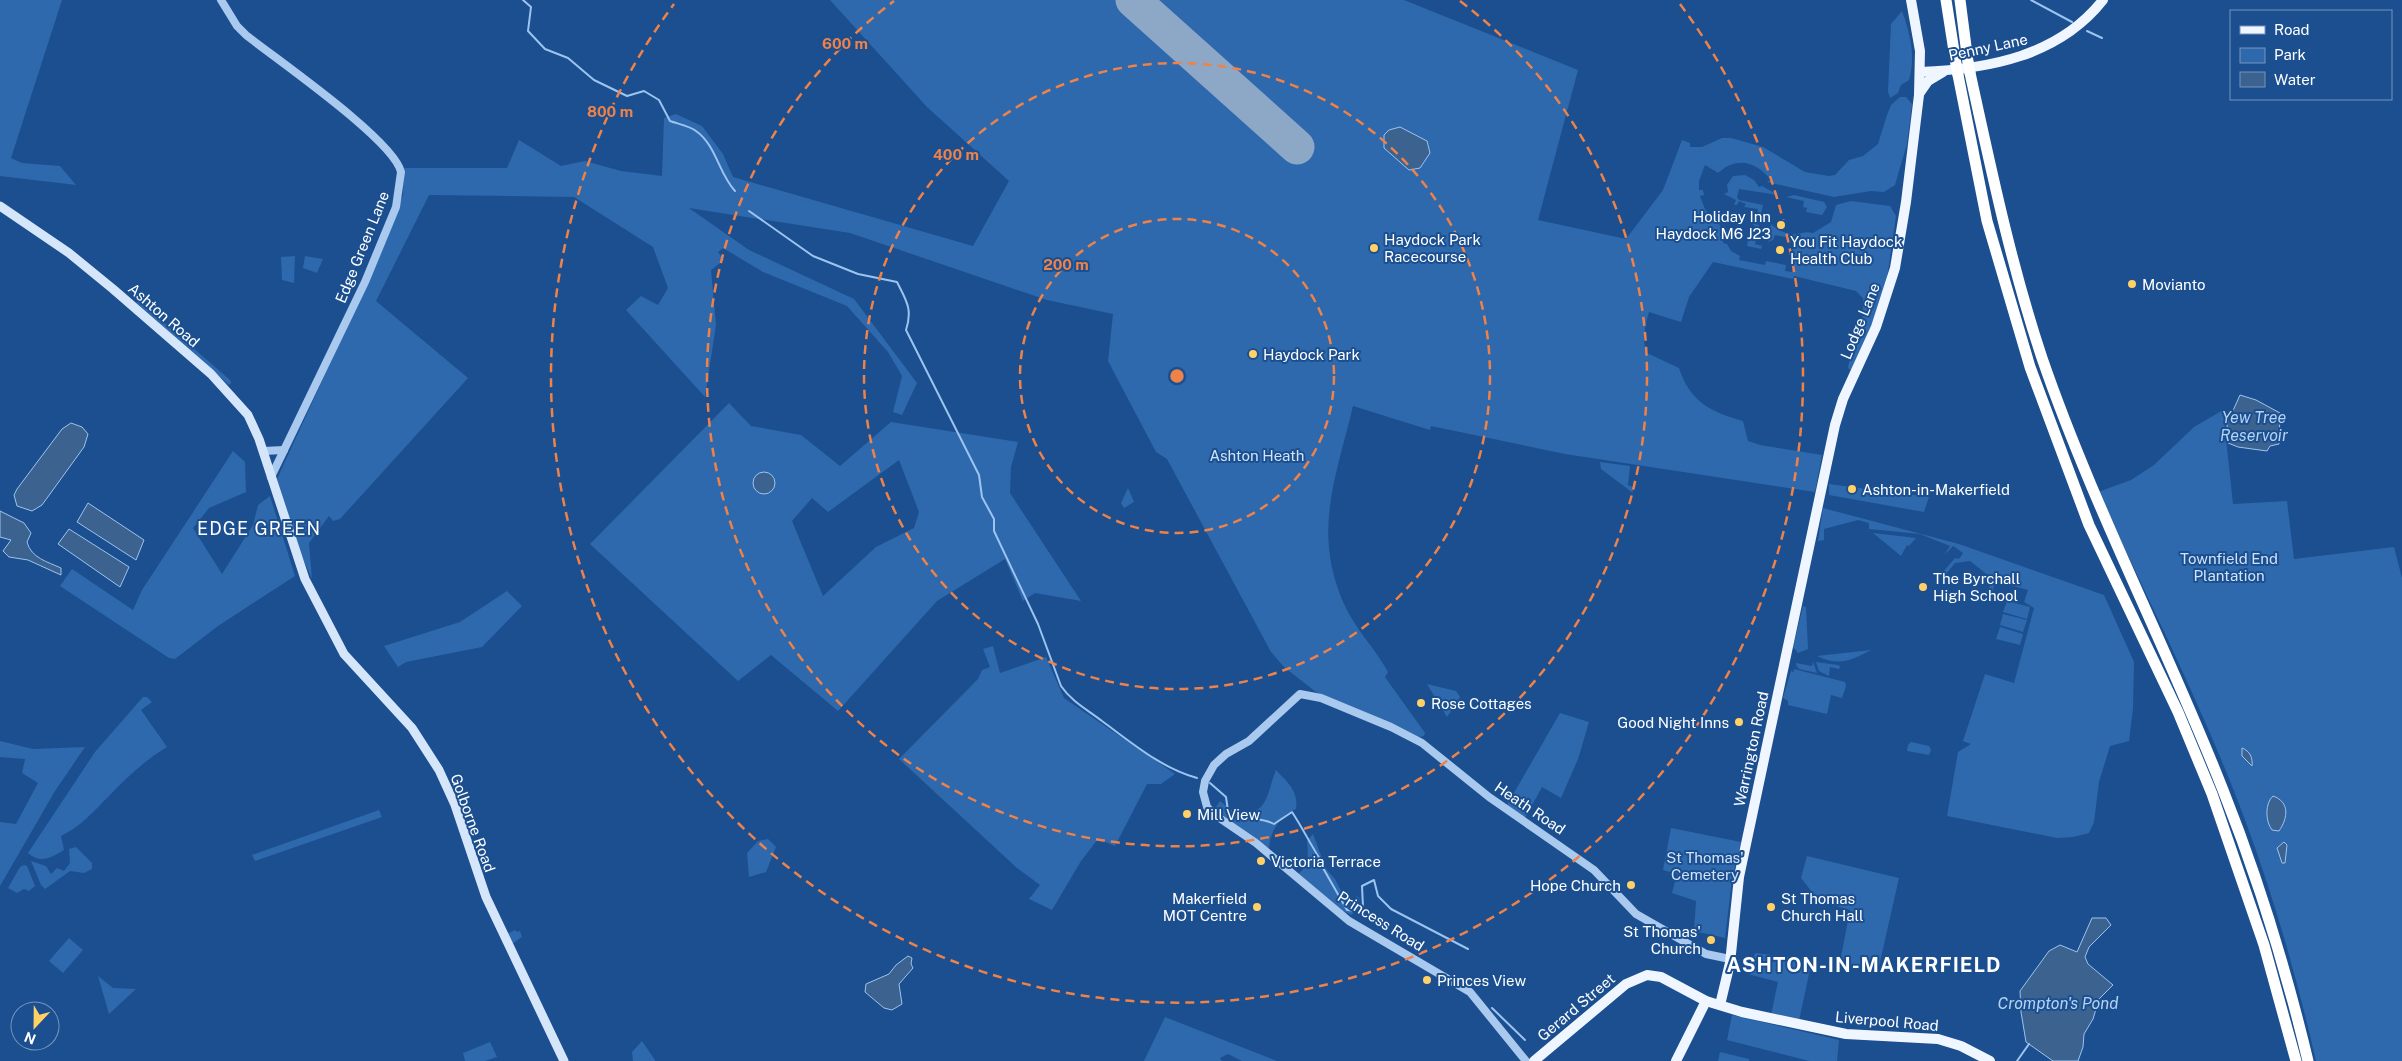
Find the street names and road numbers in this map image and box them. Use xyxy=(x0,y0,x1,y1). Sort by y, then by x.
street label: Penny Lane xyxy=(1947,30,2029,64)
street label: Edge Green Lane xyxy=(332,189,392,305)
street label: Ashton Road xyxy=(125,280,203,350)
street label: Lodge Lane xyxy=(1837,280,1883,362)
street label: Warrington Road xyxy=(1730,690,1772,808)
street label: Golborne Road xyxy=(447,771,499,875)
street label: Heath Road xyxy=(1491,778,1569,838)
street label: Princess Road xyxy=(1335,888,1427,954)
street label: Gerard Street xyxy=(1534,970,1618,1044)
street label: Liverpool Road xyxy=(1835,1008,1939,1034)

